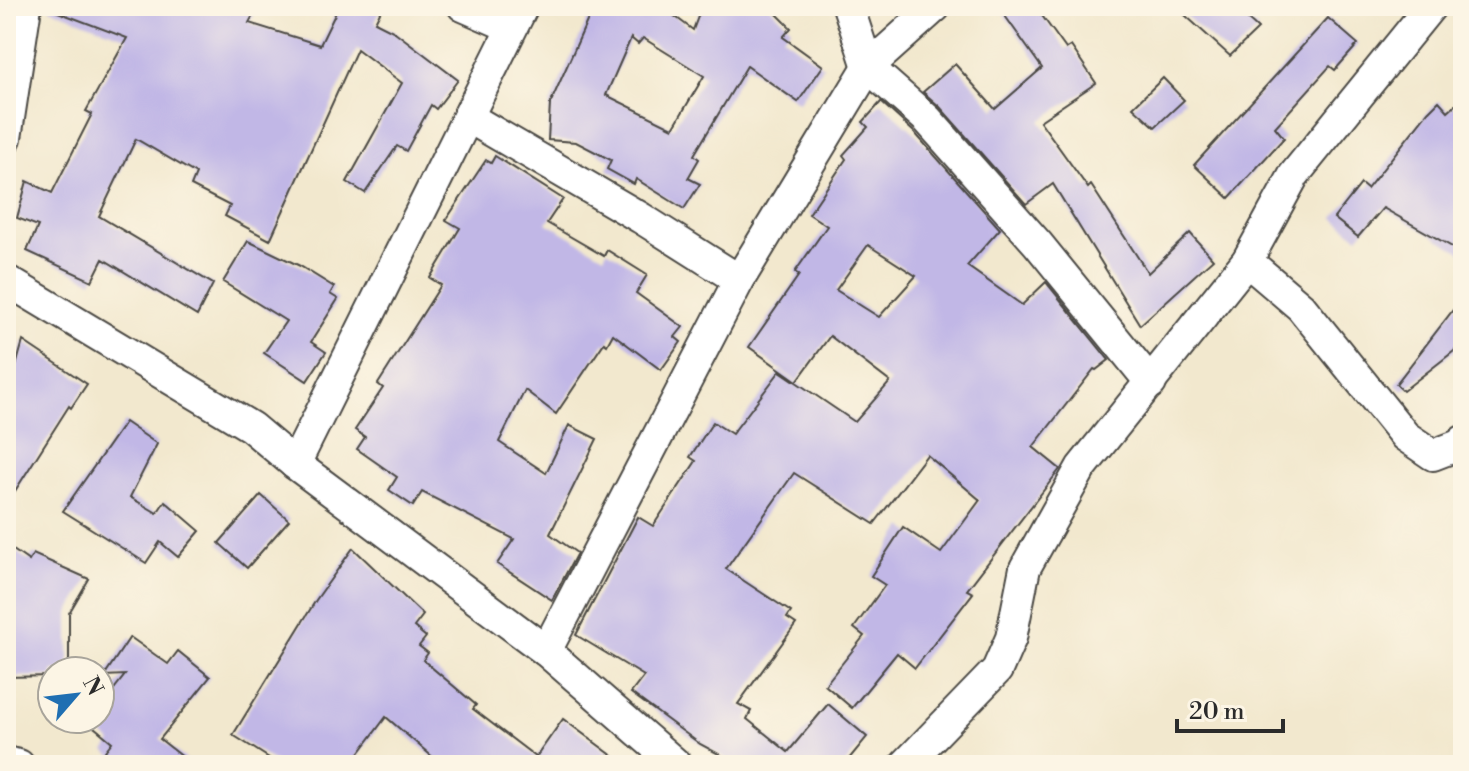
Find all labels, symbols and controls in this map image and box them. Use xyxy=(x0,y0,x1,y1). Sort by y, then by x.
north arrow xyxy=(36,655,116,735)
text: N xyxy=(76,672,109,701)
scale bar xyxy=(1177,683,1283,733)
text: 20 m xyxy=(1189,697,1245,727)

